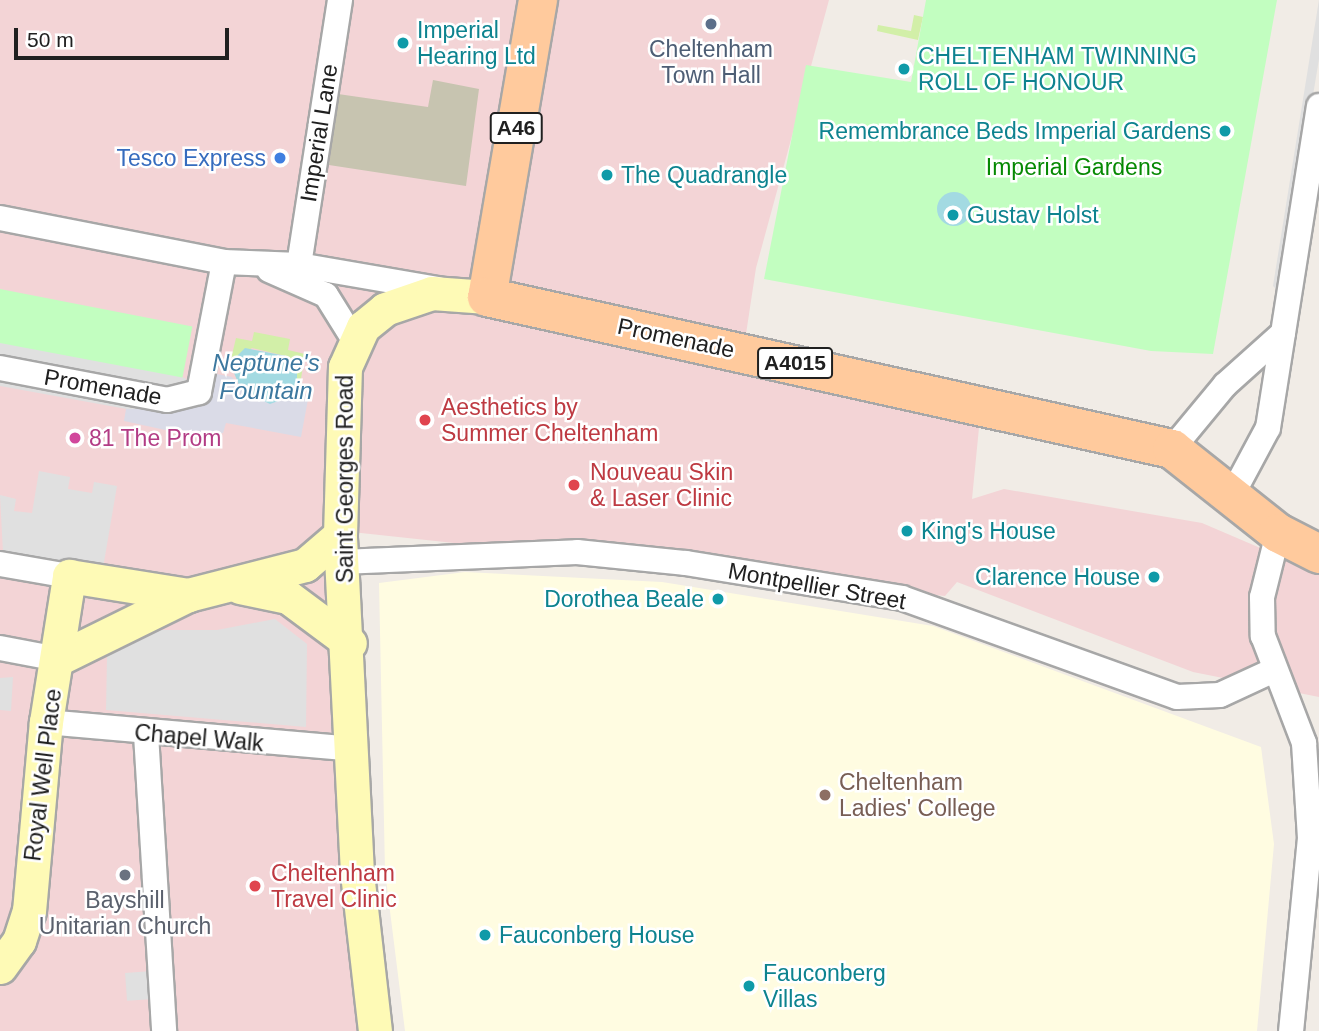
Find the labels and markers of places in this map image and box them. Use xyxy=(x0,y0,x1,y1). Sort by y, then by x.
place label: Imperial Hearing Ltd xyxy=(417,16,536,70)
marker: Cheltenham Town Hall xyxy=(703,16,719,32)
marker: Imperial Hearing Ltd xyxy=(395,35,411,51)
place label: Cheltenham Town Hall xyxy=(649,35,773,89)
place label: CHELTENHAM TWINNING ROLL OF HONOUR xyxy=(918,42,1197,96)
marker: CHELTENHAM TWINNING ROLL OF HONOUR xyxy=(896,61,912,77)
place label: Remembrance Beds Imperial Gardens xyxy=(819,117,1211,145)
marker: Remembrance Beds Imperial Gardens xyxy=(1217,123,1233,139)
place label: Tesco Express xyxy=(116,144,266,172)
marker: Tesco Express xyxy=(272,150,288,166)
place label: The Quadrangle xyxy=(621,161,787,189)
marker: The Quadrangle xyxy=(599,167,615,183)
place label: Gustav Holst xyxy=(967,201,1099,229)
marker: Gustav Holst xyxy=(945,207,961,223)
place label: Aesthetics by Summer Cheltenham xyxy=(441,393,658,447)
marker: Aesthetics by Summer Cheltenham xyxy=(415,410,435,430)
place label: 81 The Prom xyxy=(89,424,222,452)
marker: 81 The Prom xyxy=(67,430,83,446)
place label: Nouveau Skin & Laser Clinic xyxy=(590,458,733,512)
marker: Nouveau Skin & Laser Clinic xyxy=(564,475,584,495)
place label: King's House xyxy=(921,517,1056,545)
marker: King's House xyxy=(899,523,915,539)
place label: Clarence House xyxy=(975,563,1140,591)
marker: Clarence House xyxy=(1146,569,1162,585)
place label: Dorothea Beale xyxy=(544,585,704,613)
marker: Dorothea Beale xyxy=(710,591,726,607)
place label: Cheltenham Ladies' College xyxy=(839,768,996,822)
marker: Cheltenham Ladies' College xyxy=(817,787,833,803)
place label: Cheltenham Travel Clinic xyxy=(271,859,397,913)
marker: Bayshill Unitarian Church xyxy=(117,867,133,883)
marker: Cheltenham Travel Clinic xyxy=(245,876,265,896)
place label: Bayshill Unitarian Church xyxy=(39,886,211,940)
place label: Fauconberg House xyxy=(499,921,695,949)
marker: Fauconberg House xyxy=(477,927,493,943)
place label: Fauconberg Villas xyxy=(763,959,886,1013)
marker: Fauconberg Villas xyxy=(741,978,757,994)

